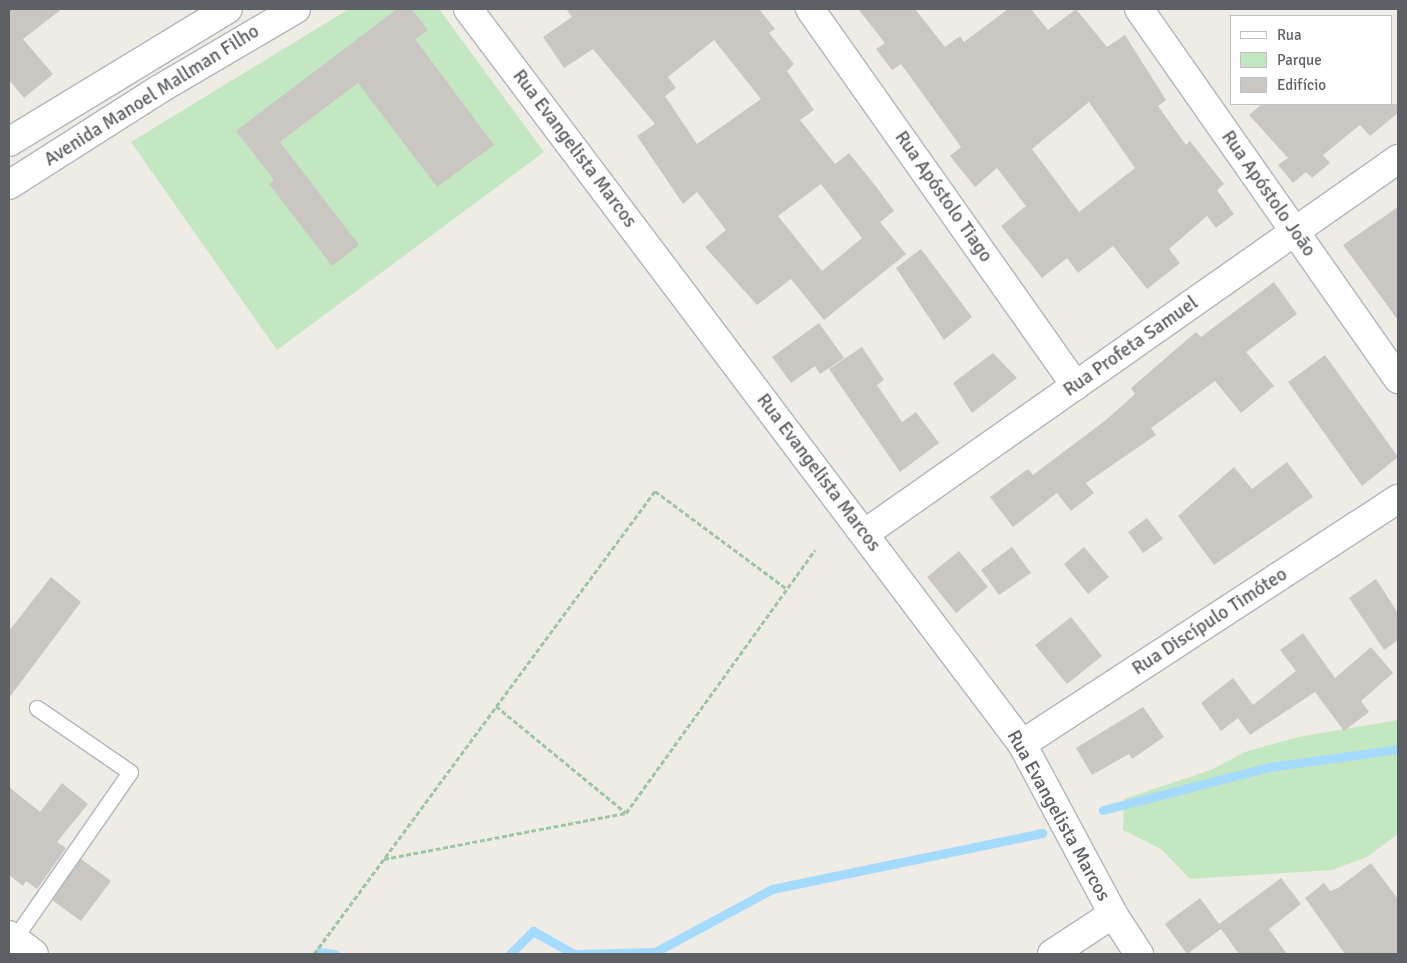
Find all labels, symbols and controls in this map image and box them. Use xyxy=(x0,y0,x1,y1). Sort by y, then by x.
legend xyxy=(1230,15,1392,105)
street label: Avenida Manoel Mallman Filho xyxy=(40,20,264,172)
text: Rua xyxy=(1277,26,1302,44)
text: Parque xyxy=(1277,51,1322,69)
street label: Rua Evangelista Marcos xyxy=(507,66,641,232)
text: Edifício xyxy=(1277,76,1326,94)
street label: Rua Apóstolo Tiago xyxy=(889,127,997,267)
street label: Rua Apóstolo João xyxy=(1216,127,1320,261)
street label: Rua Profeta Samuel xyxy=(1059,292,1203,402)
street label: Rua Evangelista Marcos xyxy=(751,390,885,556)
street label: Rua Discípulo Timóteo xyxy=(1128,563,1292,681)
street label: Rua Evangelista Marcos xyxy=(1002,727,1114,905)

